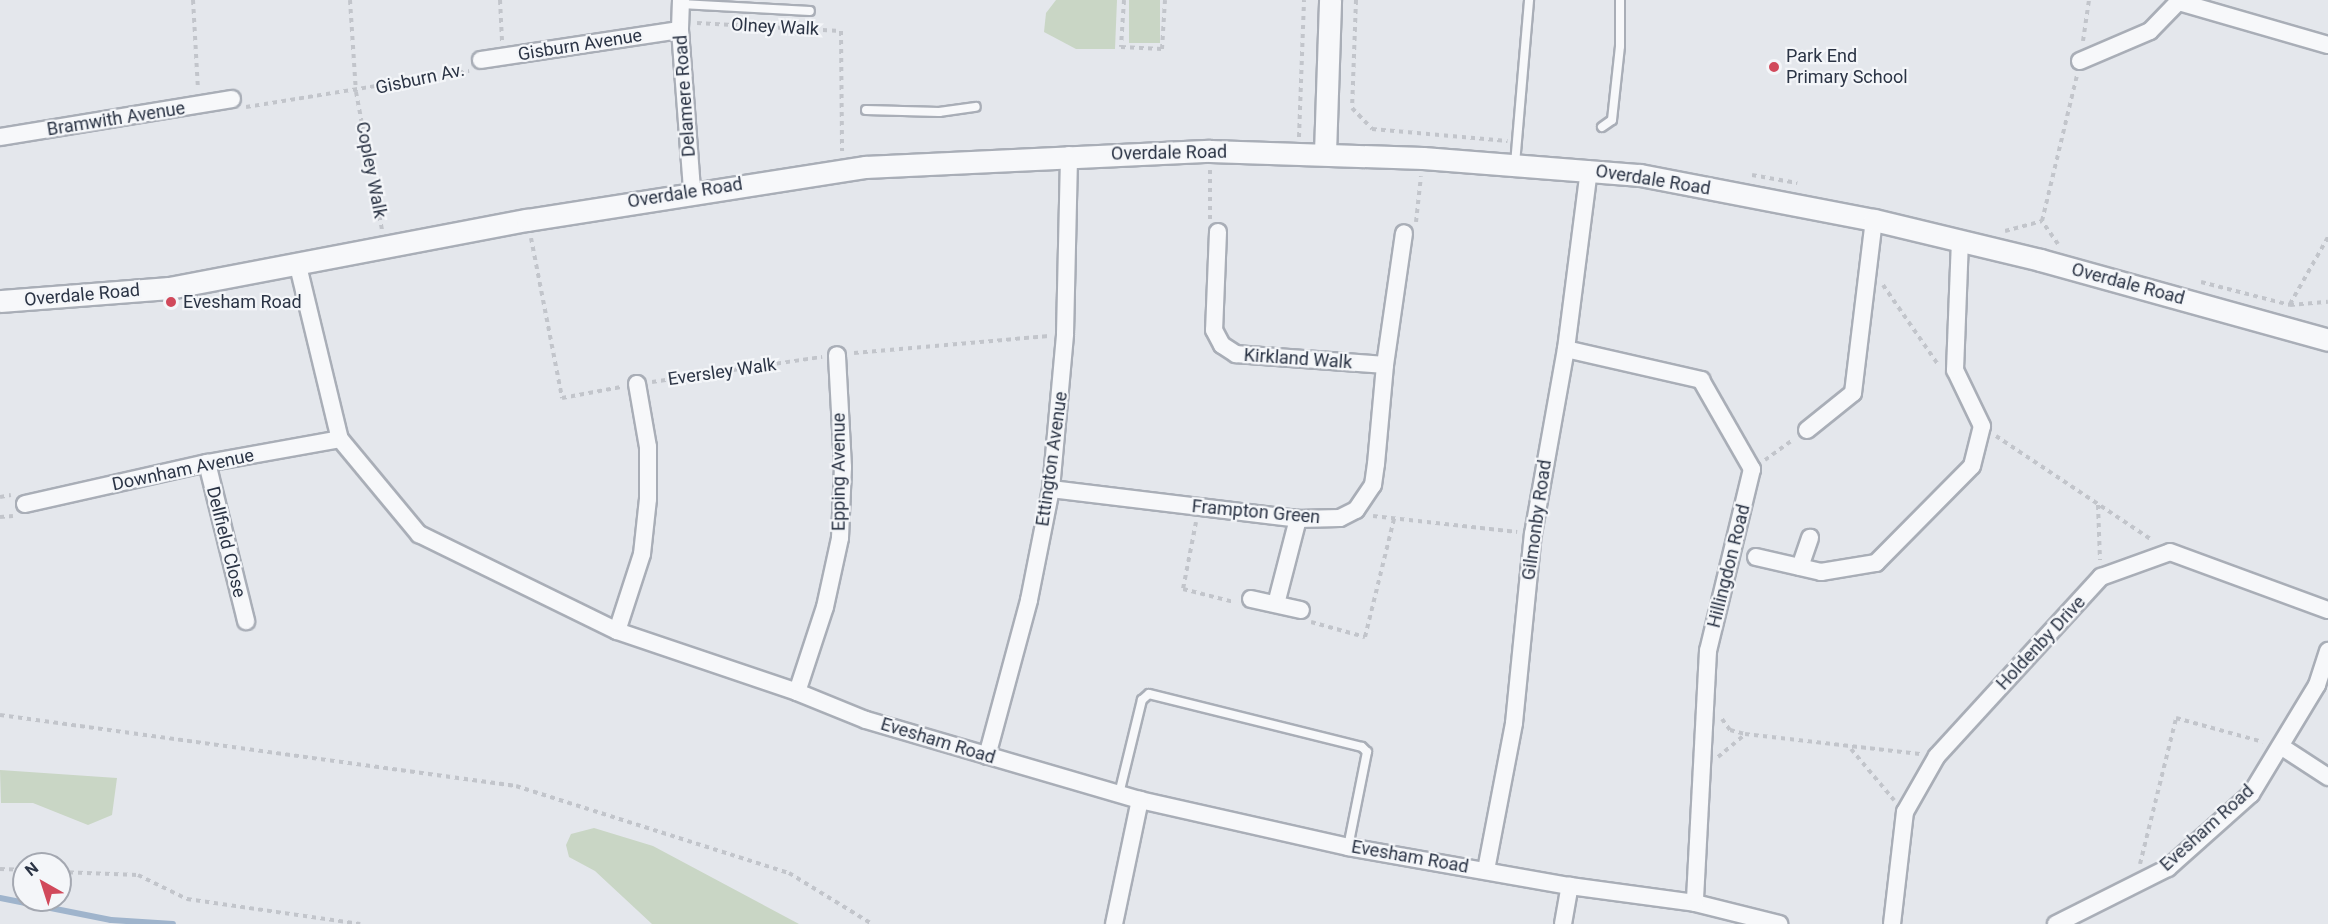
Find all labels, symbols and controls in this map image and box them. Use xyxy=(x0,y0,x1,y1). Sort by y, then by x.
street label: Olney Walk xyxy=(730,14,820,40)
street label: Gisburn Avenue xyxy=(516,25,644,65)
street label: Delamere Road xyxy=(670,34,700,158)
place label: Park End Primary School xyxy=(1786,46,1908,88)
street label: Gisburn Av. xyxy=(374,59,466,99)
marker: Park End Primary School xyxy=(1767,60,1781,74)
street label: Bramwith Avenue xyxy=(45,97,187,141)
street label: Copley Walk xyxy=(351,120,391,220)
street label: Overdale Road xyxy=(1111,141,1227,165)
street label: Overdale Road xyxy=(1594,160,1712,200)
street label: Overdale Road xyxy=(626,173,744,213)
street label: Overdale Road xyxy=(2069,259,2187,309)
street label: Overdale Road xyxy=(23,279,141,311)
place label: Evesham Road xyxy=(183,291,302,313)
marker: Evesham Road xyxy=(164,295,178,309)
street label: Kirkland Walk xyxy=(1243,344,1353,374)
street label: Eversley Walk xyxy=(666,354,778,390)
street label: Ettington Avenue xyxy=(1032,390,1072,528)
street label: Epping Avenue xyxy=(828,413,850,531)
street label: Downham Avenue xyxy=(110,444,256,496)
street label: Gilmonby Road xyxy=(1518,458,1556,582)
street label: Dellfield Close xyxy=(202,484,250,600)
street label: Frampton Green xyxy=(1191,496,1321,528)
street label: Hillingdon Road xyxy=(1703,502,1755,630)
street label: Holdenby Drive xyxy=(1992,592,2090,694)
street label: Evesham Road xyxy=(878,713,998,769)
street label: Evesham Road xyxy=(2156,780,2258,876)
street label: Evesham Road xyxy=(1350,836,1470,878)
north arrow xyxy=(12,852,72,912)
text: N xyxy=(21,858,42,880)

